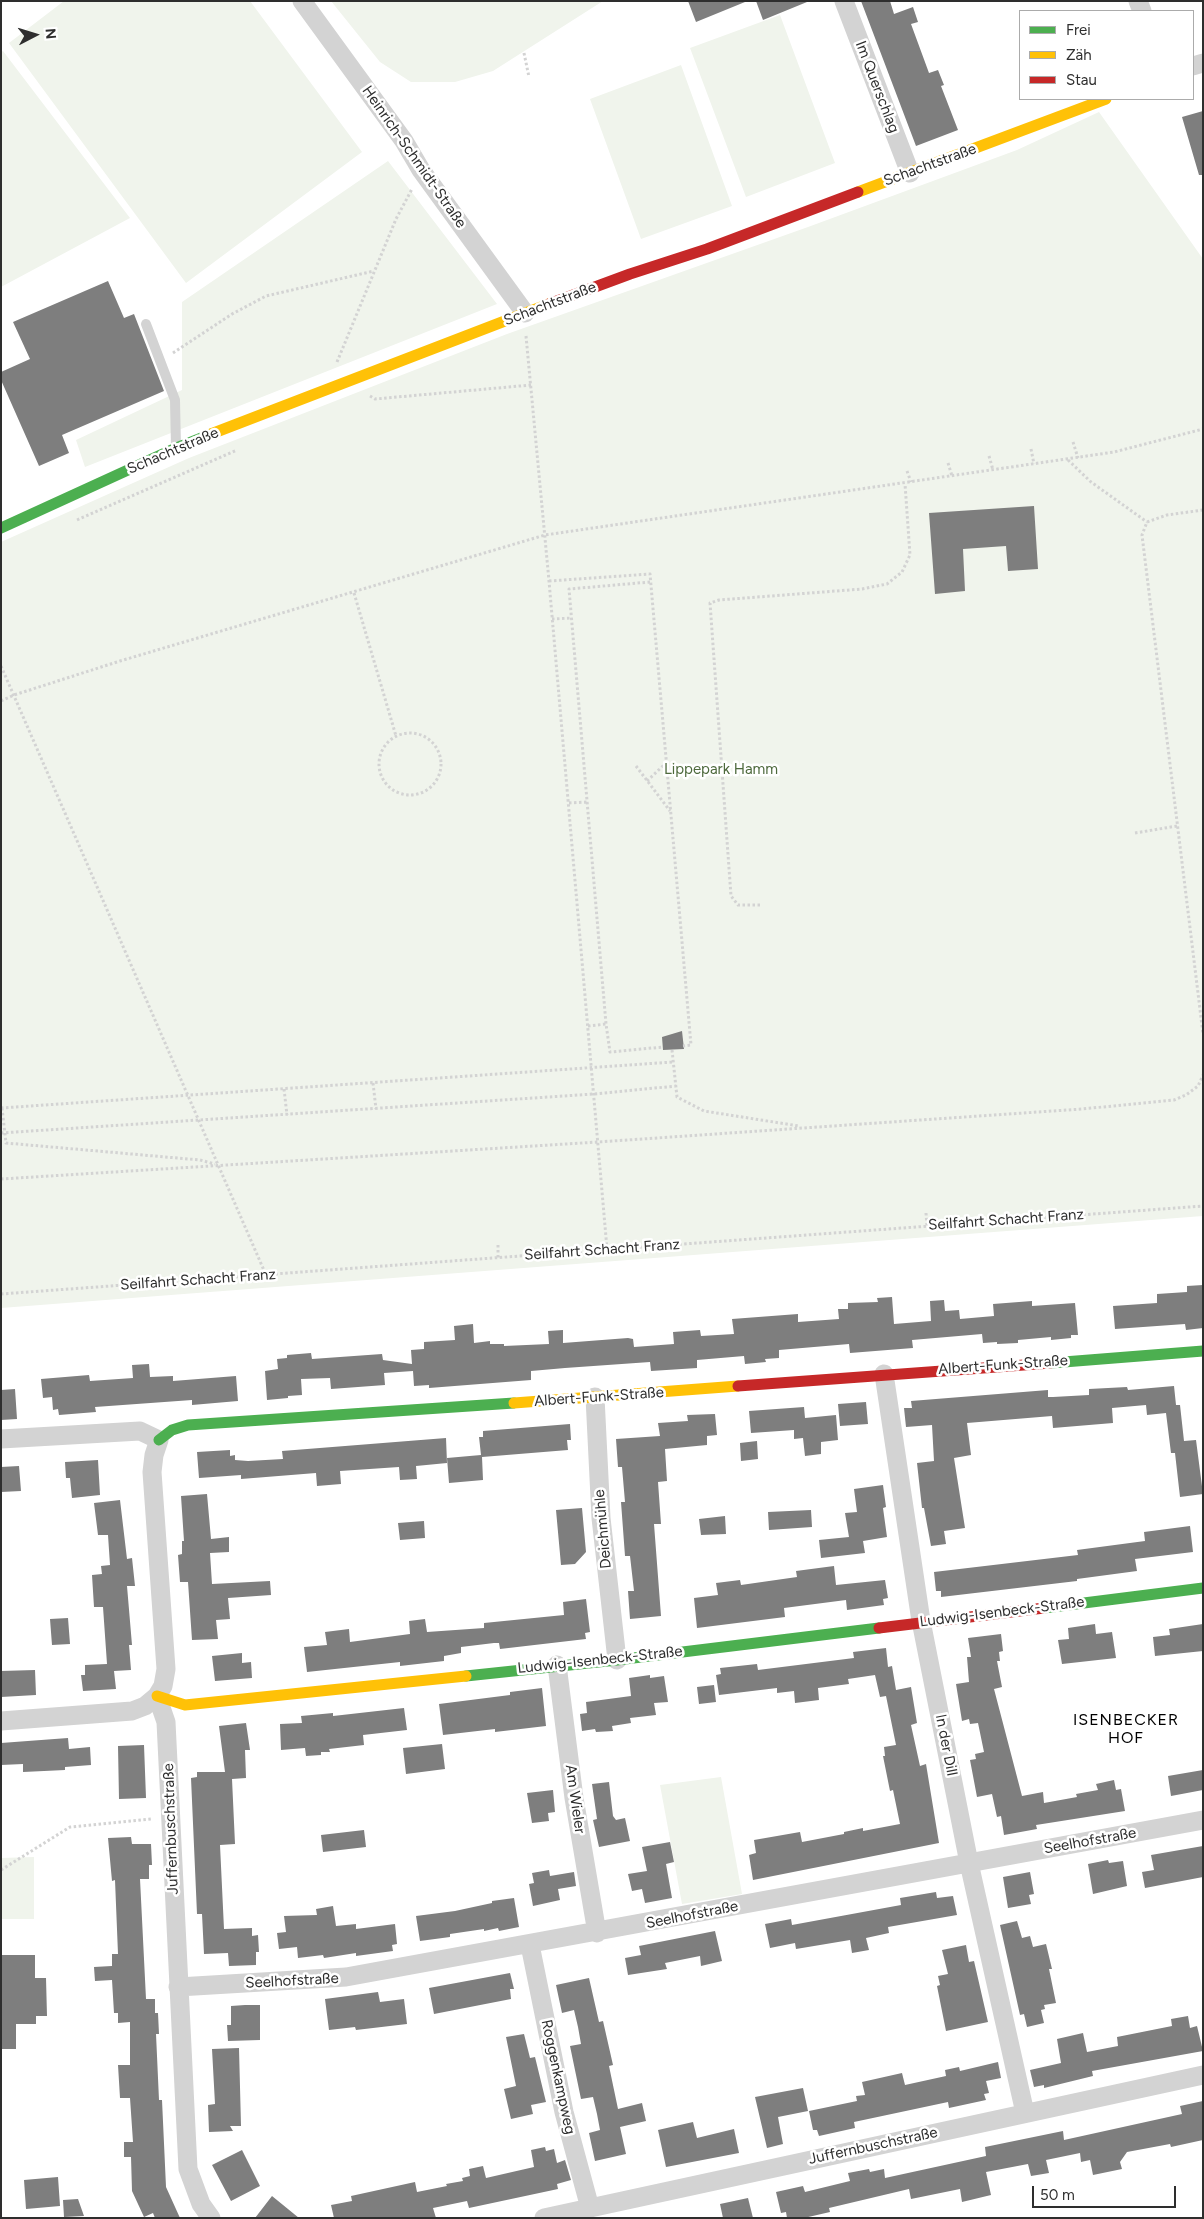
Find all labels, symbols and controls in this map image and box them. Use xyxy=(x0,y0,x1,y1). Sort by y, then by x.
north arrow xyxy=(10,10,60,60)
legend xyxy=(1019,10,1194,100)
text: Frei xyxy=(1066,21,1091,39)
text: N xyxy=(42,28,59,40)
street label: Im Querschlag xyxy=(851,38,903,136)
text: Zäh xyxy=(1066,46,1092,64)
text: Stau xyxy=(1066,71,1097,89)
street label: Heinrich-Schmidt-Straße xyxy=(358,82,470,232)
street label: Schachtstraße xyxy=(881,140,979,190)
street label: Schachtstraße xyxy=(501,278,599,330)
street label: Schachtstraße xyxy=(125,424,221,478)
park label: Lippepark Hamm xyxy=(664,761,778,779)
street label: Seilfahrt Schacht Franz xyxy=(928,1206,1084,1234)
street label: Seilfahrt Schacht Franz xyxy=(524,1236,680,1264)
street label: Seilfahrt Schacht Franz xyxy=(120,1266,276,1294)
street label: Albert-Funk-Straße xyxy=(938,1351,1068,1379)
street label: Albert-Funk-Straße xyxy=(534,1383,664,1411)
street label: Deichmühle xyxy=(591,1489,615,1569)
street label: Ludwig-Isenbeck-Straße xyxy=(919,1593,1085,1631)
street label: Ludwig-Isenbeck-Straße xyxy=(517,1642,683,1678)
district label: ISENBECKER HOF xyxy=(1072,1710,1180,1748)
street label: In der Dill xyxy=(931,1713,961,1777)
street label: Juffernbuschstraße xyxy=(160,1763,182,1895)
street label: Am Wieler xyxy=(561,1763,589,1835)
street label: Seelhofstraße xyxy=(1042,1824,1138,1858)
street label: Seelhofstraße xyxy=(644,1897,740,1933)
street label: Seelhofstraße xyxy=(245,1970,339,1992)
street label: Roggenkampweg xyxy=(537,2018,579,2136)
street label: Juffernbuschstraße xyxy=(807,2124,939,2168)
scale bar xyxy=(1034,2176,1178,2208)
text: 50 m xyxy=(1040,2186,1075,2204)

